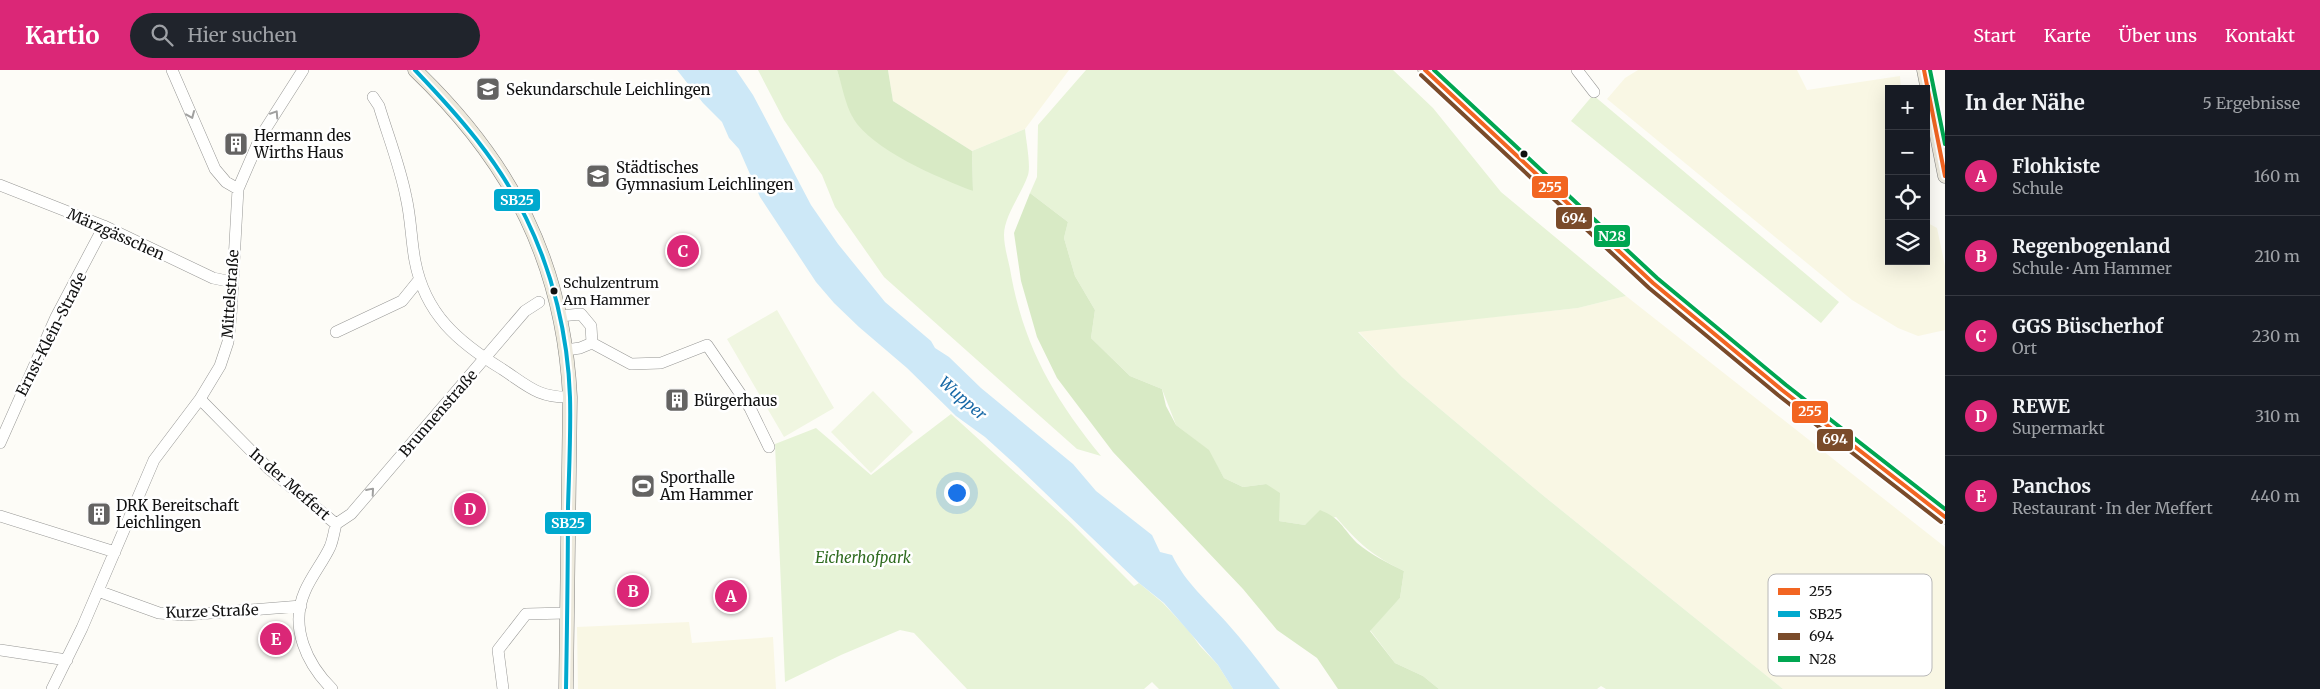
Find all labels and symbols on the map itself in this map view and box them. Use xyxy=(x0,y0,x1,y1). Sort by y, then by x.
school or university icon: Sekundarschule Leichlingen xyxy=(475,76,501,102)
place label: Sekundarschule Leichlingen xyxy=(506,80,711,99)
one-way arrow xyxy=(184,110,195,119)
one-way arrow xyxy=(268,110,278,119)
place label: Hermann des Wirths Haus xyxy=(253,126,351,162)
building icon: Hermann des Wirths Haus xyxy=(223,131,249,157)
unlabelled marker xyxy=(1519,149,1529,159)
place label: Städtisches Gymnasium Leichlingen xyxy=(616,158,793,194)
school or university icon: Städtisches Gymnasium Leichlingen xyxy=(585,163,611,189)
line badge: 255 xyxy=(1531,175,1569,199)
text: 255 xyxy=(1538,178,1562,196)
line badge: SB25 xyxy=(493,188,541,212)
text: SB25 xyxy=(500,191,534,209)
street label: Märzgässchen xyxy=(64,204,168,264)
line badge: 694 xyxy=(1555,206,1593,230)
text: 694 xyxy=(1561,209,1587,227)
line badge: N28 xyxy=(1593,224,1631,248)
text: N28 xyxy=(1598,227,1626,245)
pin: C xyxy=(667,232,699,270)
street label: Mittelstraße xyxy=(217,249,243,339)
street label: Ernst-Klein-Straße xyxy=(12,269,91,399)
place label: Schulzentrum Am Hammer xyxy=(562,274,659,309)
marker: Schulzentrum Am Hammer xyxy=(549,286,559,296)
street label: Brunnenstraße xyxy=(395,365,481,461)
water label: Wupper xyxy=(935,372,991,424)
building icon: Bürgerhaus xyxy=(664,387,690,413)
place label: Bürgerhaus xyxy=(694,391,777,410)
line badge: 255 xyxy=(1791,400,1829,424)
text: 255 xyxy=(1798,402,1822,420)
line badge: 694 xyxy=(1816,428,1854,452)
text: 694 xyxy=(1822,430,1848,448)
street label: In der Meffert xyxy=(246,444,334,524)
place label: Sporthalle Am Hammer xyxy=(659,468,754,504)
sports icon: Sporthalle Am Hammer xyxy=(630,473,656,499)
your location xyxy=(944,480,970,506)
one-way arrow xyxy=(365,488,374,497)
pin: D xyxy=(454,490,486,528)
place label: DRK Bereitschaft Leichlingen xyxy=(116,496,239,532)
building icon: DRK Bereitschaft Leichlingen xyxy=(86,501,112,527)
line badge: SB25 xyxy=(544,511,592,535)
text: SB25 xyxy=(551,514,585,532)
park label: Eicherhofpark xyxy=(815,548,912,567)
pin: B xyxy=(617,572,649,610)
legend xyxy=(1768,574,1932,676)
pin: A xyxy=(715,577,747,615)
text: 255 xyxy=(1809,582,1832,600)
street label: Kurze Straße xyxy=(165,600,259,622)
text: SB25 xyxy=(1809,605,1842,623)
pin: E xyxy=(260,620,292,658)
text: 694 xyxy=(1809,627,1834,645)
text: N28 xyxy=(1809,650,1836,668)

